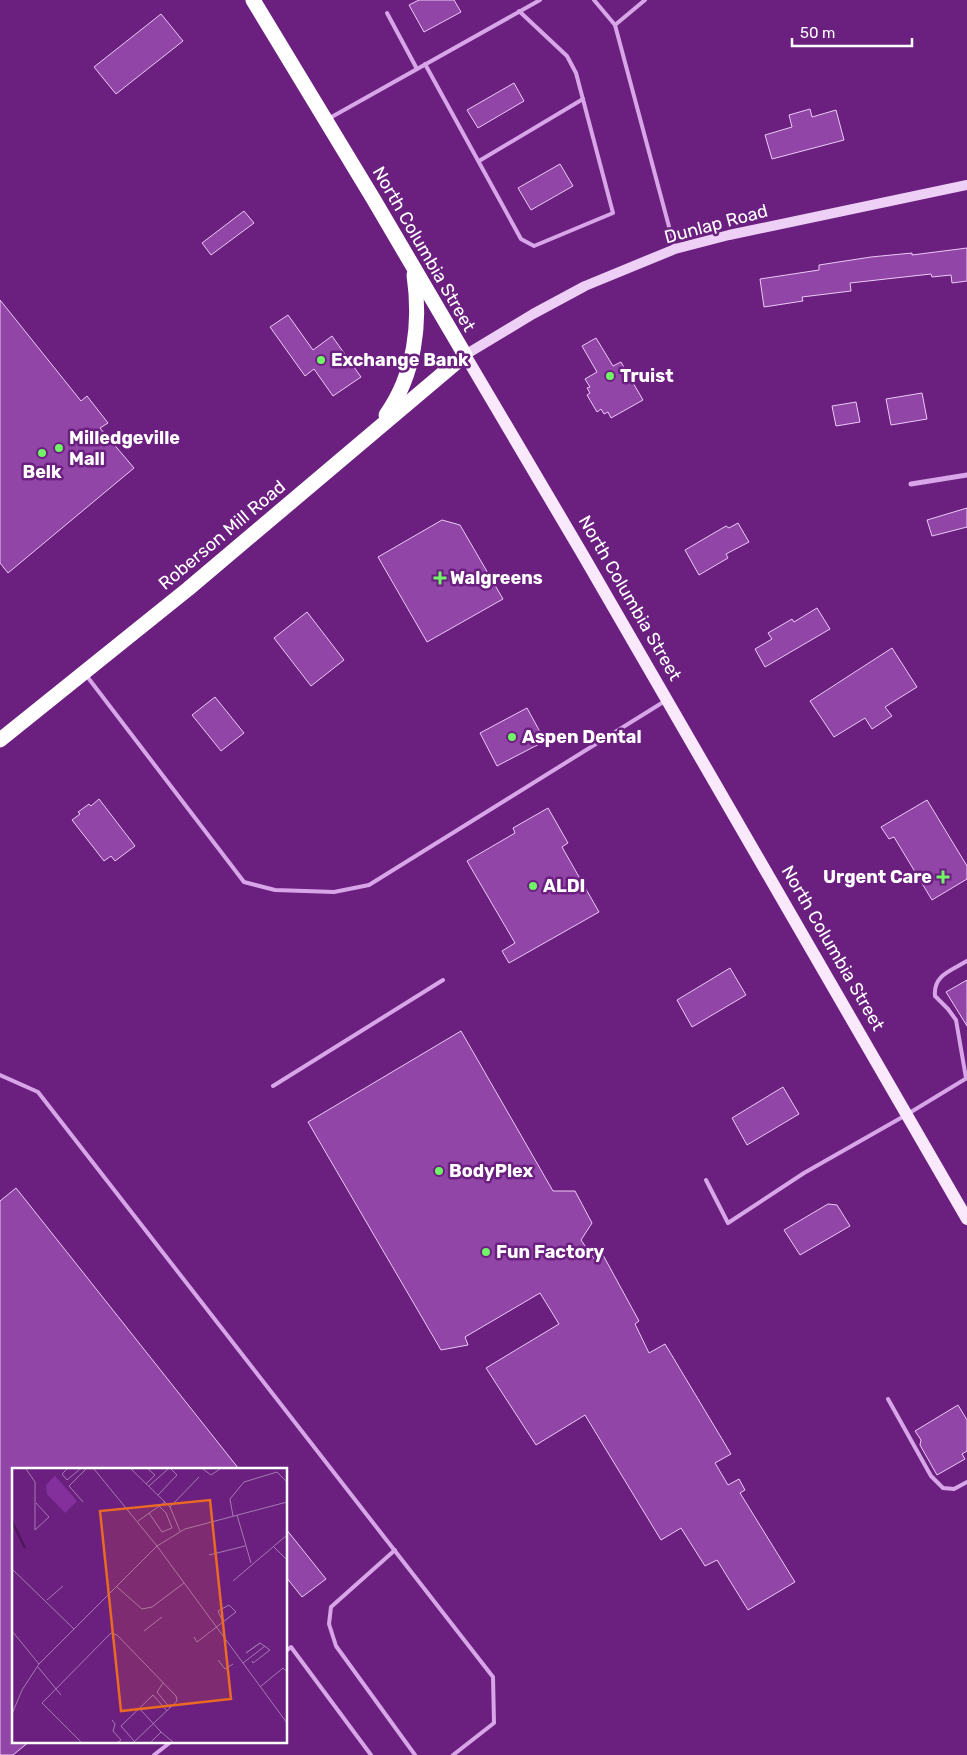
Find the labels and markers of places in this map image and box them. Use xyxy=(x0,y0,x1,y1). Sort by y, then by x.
place label: Exchange Bank xyxy=(331,349,469,371)
marker: Exchange Bank xyxy=(315,354,327,366)
place label: Truist xyxy=(620,365,674,387)
marker: Truist xyxy=(604,370,616,382)
place label: Milledgeville Mall xyxy=(69,427,180,470)
marker: Milledgeville Mall xyxy=(53,442,65,454)
marker: Belk xyxy=(36,447,48,459)
place label: Belk xyxy=(22,461,62,483)
place label: Walgreens xyxy=(450,567,543,589)
marker: Walgreens xyxy=(434,572,446,584)
place label: Aspen Dental xyxy=(522,726,642,748)
marker: Aspen Dental xyxy=(506,731,518,743)
place label: Urgent Care xyxy=(823,866,932,888)
marker: Urgent Care xyxy=(936,870,950,884)
place label: ALDI xyxy=(543,875,585,897)
marker: ALDI xyxy=(527,880,539,892)
place label: BodyPlex xyxy=(449,1160,533,1182)
marker: BodyPlex xyxy=(433,1165,445,1177)
place label: Fun Factory xyxy=(496,1241,605,1263)
marker: Fun Factory xyxy=(480,1246,492,1258)

